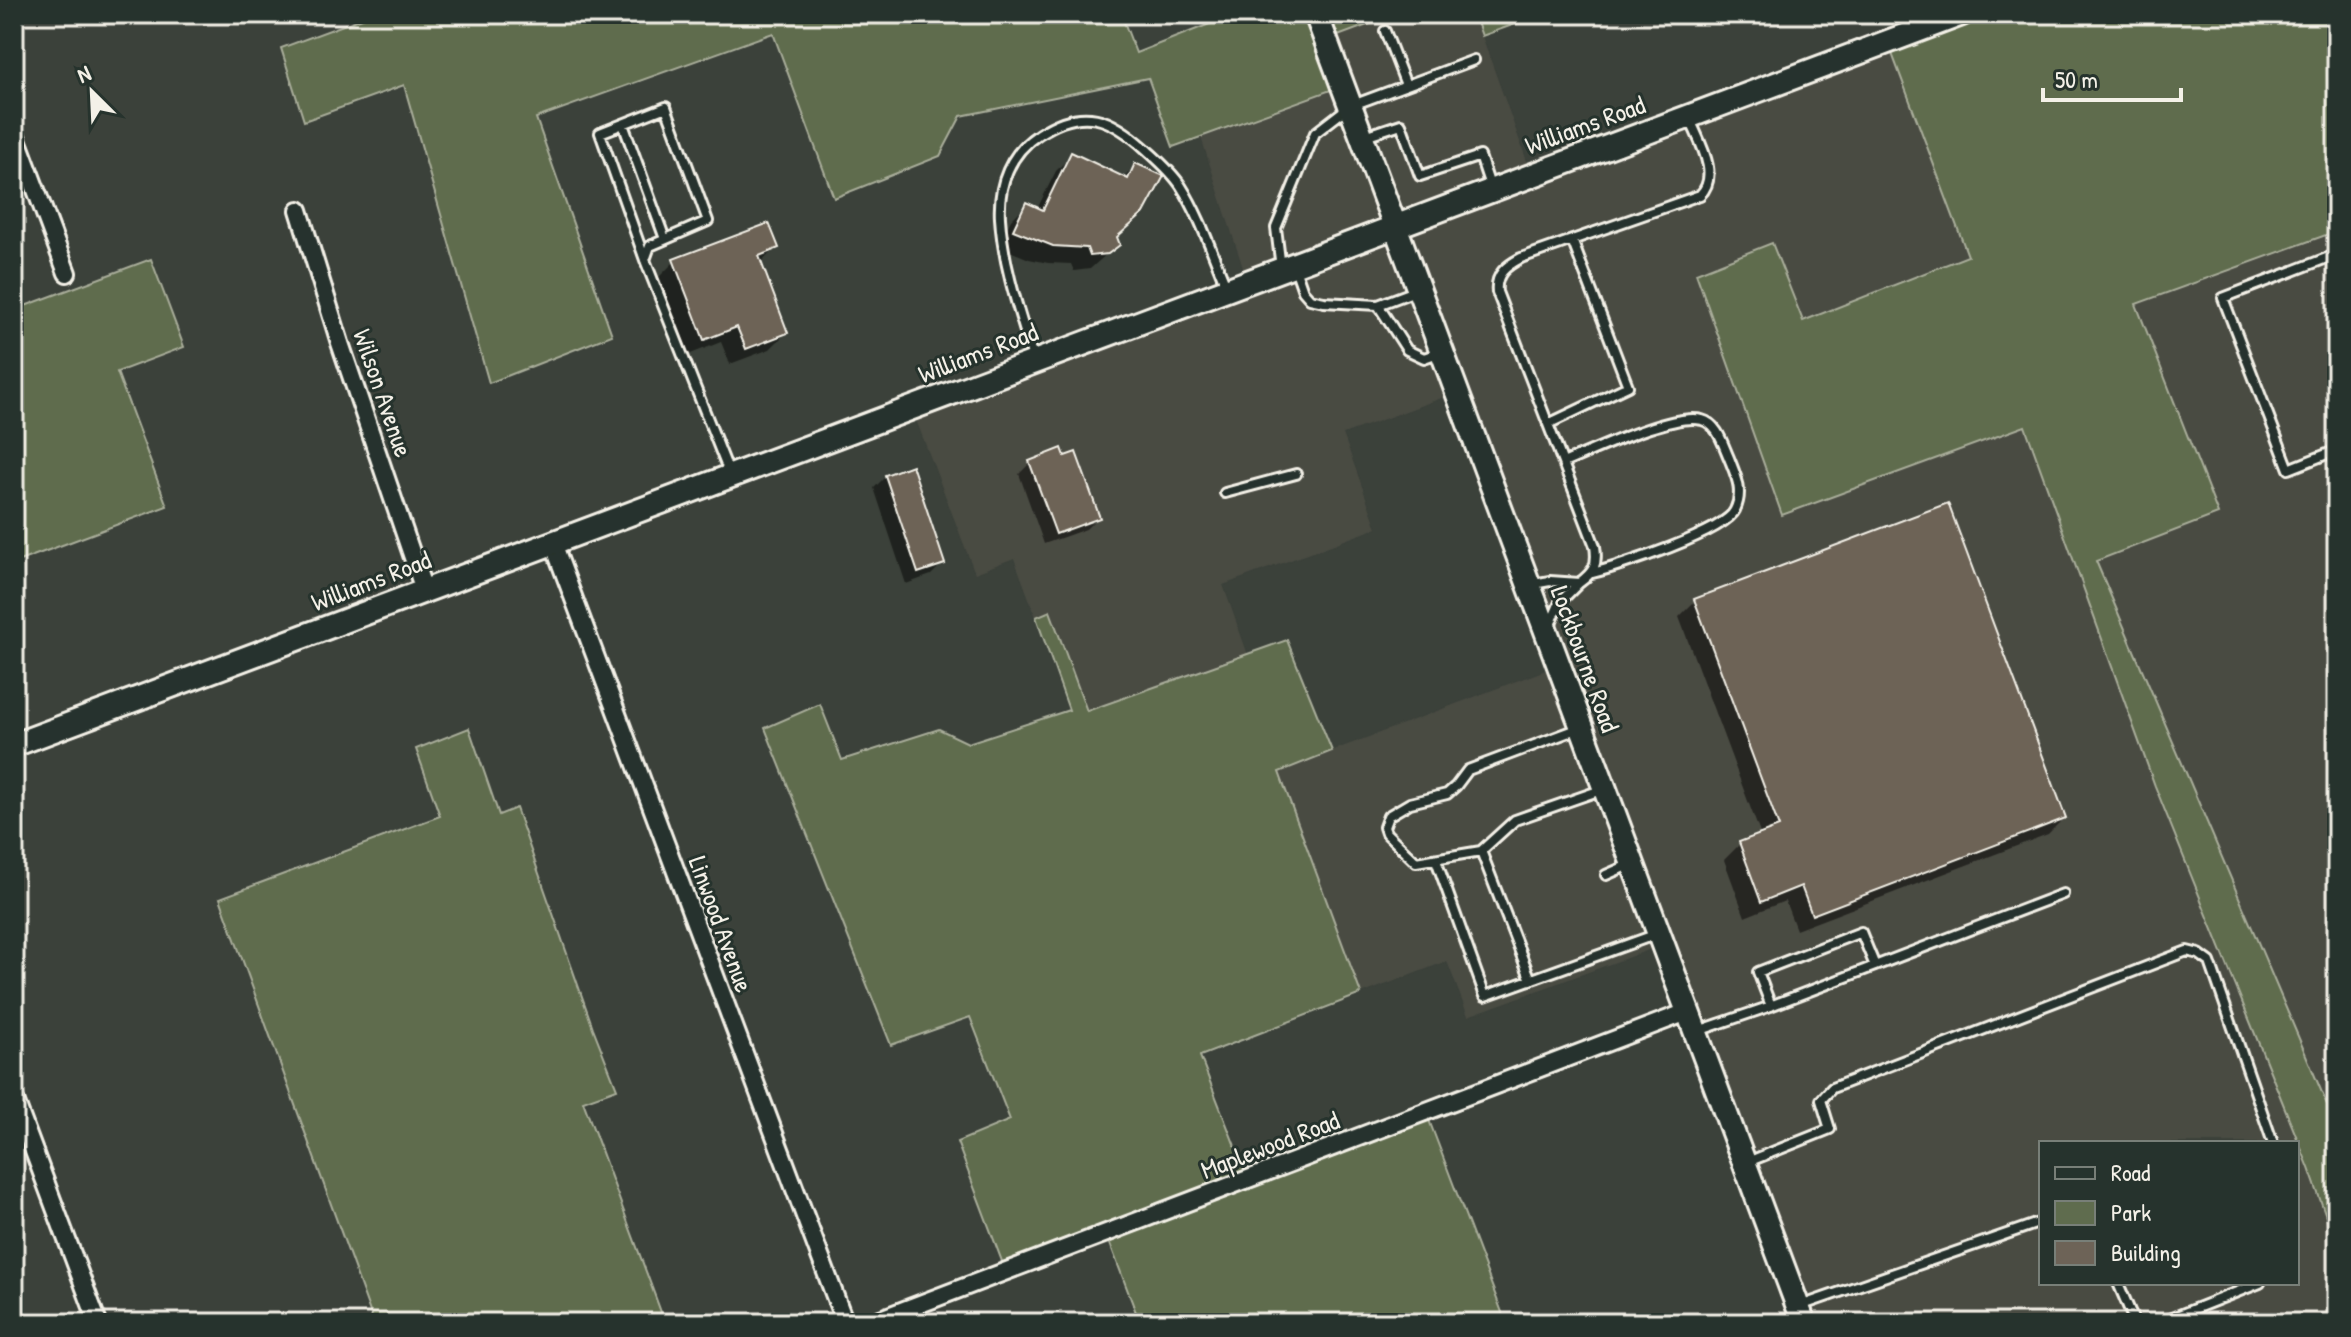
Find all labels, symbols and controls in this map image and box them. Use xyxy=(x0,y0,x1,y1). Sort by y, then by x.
north arrow xyxy=(52,52,132,132)
scale bar xyxy=(2043,52,2181,102)
text: N xyxy=(72,58,96,90)
text: 50 m xyxy=(2055,63,2098,95)
street label: Williams Road xyxy=(1520,87,1650,162)
street label: Williams Road xyxy=(913,314,1043,391)
street label: Wilson Avenue xyxy=(345,324,422,461)
street label: Williams Road xyxy=(306,542,436,619)
street label: Lockbourne Road xyxy=(1543,581,1628,737)
street label: Linwood Avenue xyxy=(681,851,762,997)
street label: Maplewood Road xyxy=(1195,1102,1344,1187)
legend xyxy=(2039,1141,2299,1285)
text: Road xyxy=(2111,1156,2150,1188)
text: Park xyxy=(2111,1196,2151,1228)
text: Building xyxy=(2111,1236,2181,1268)

